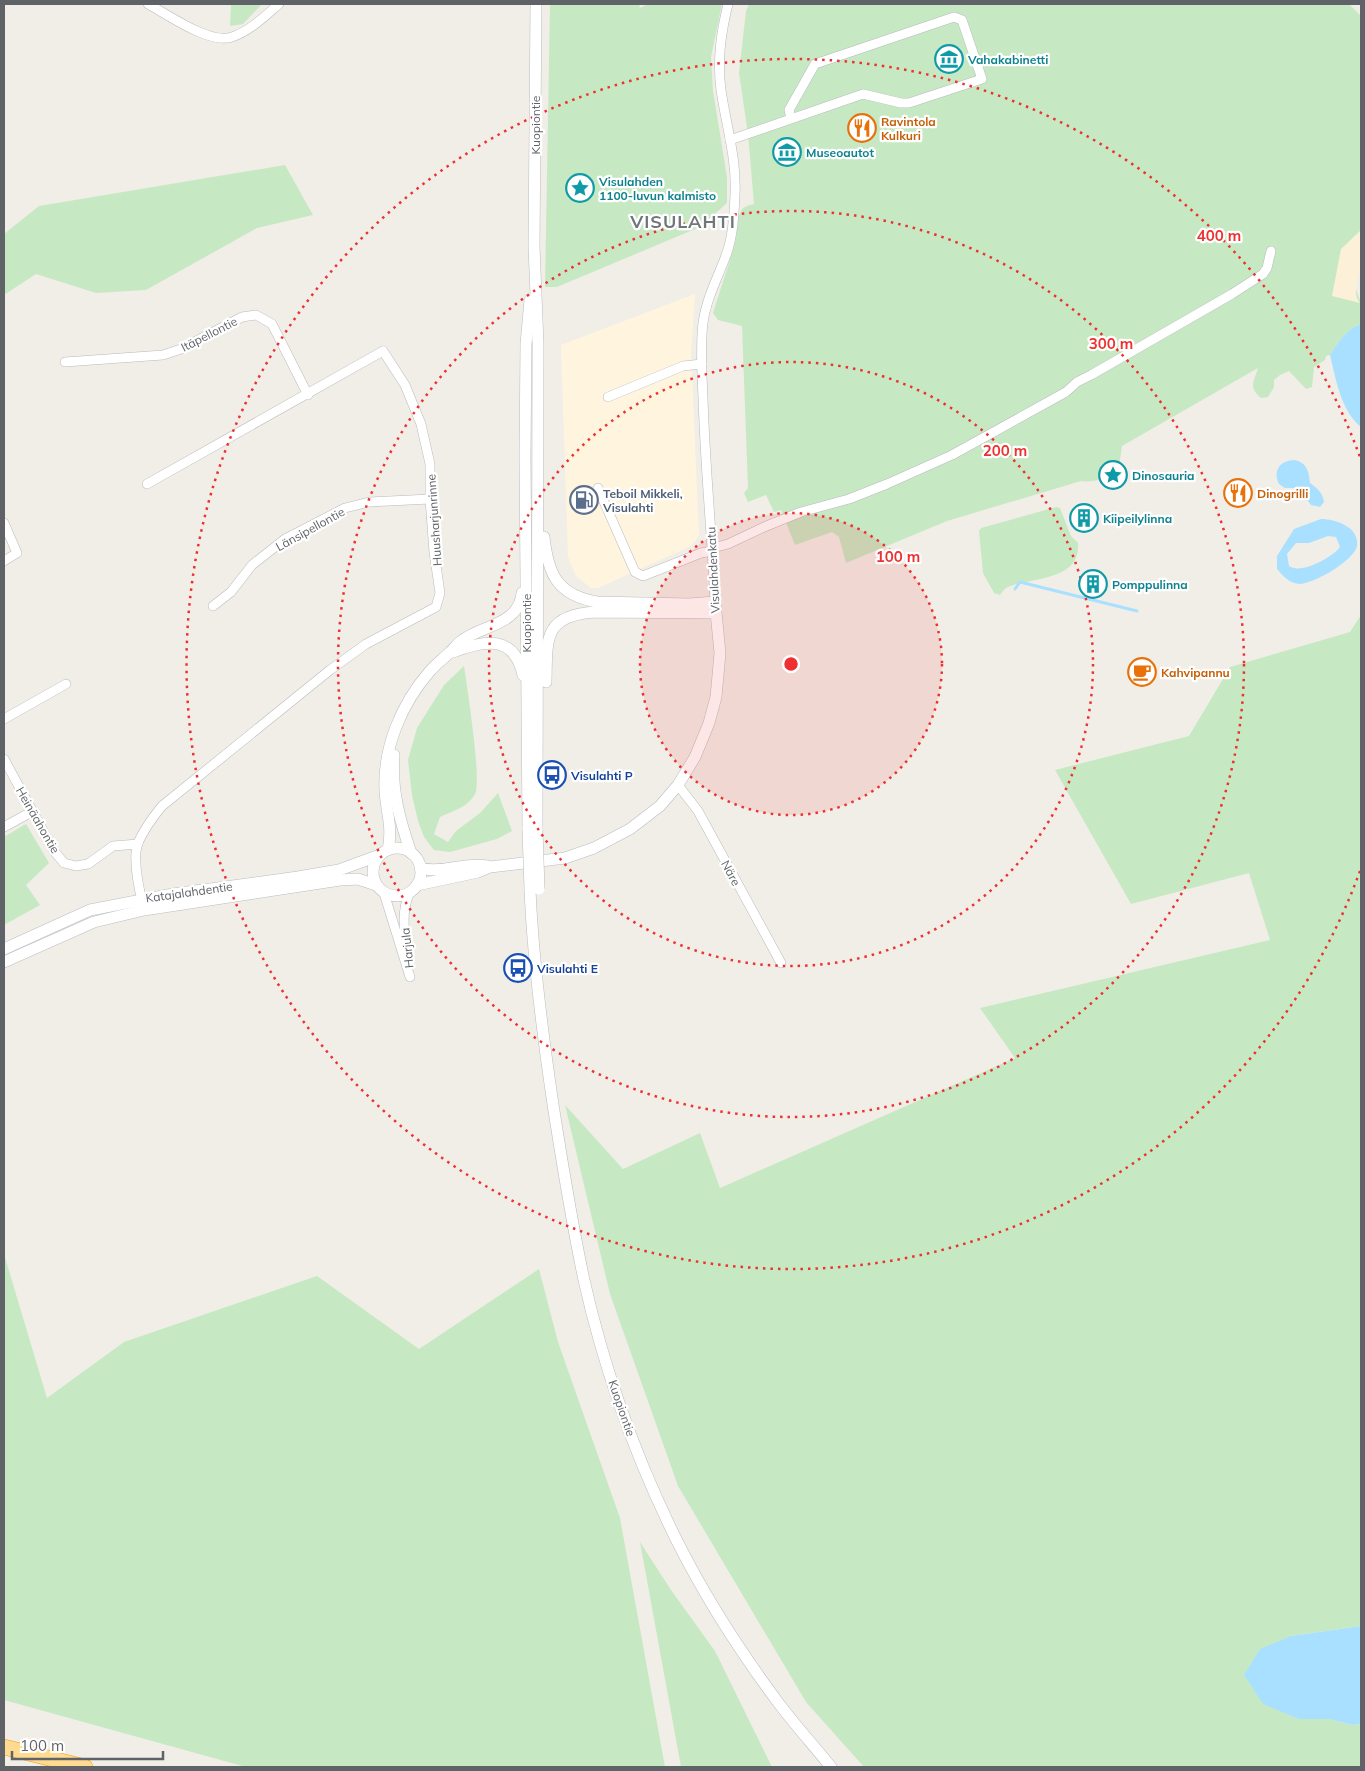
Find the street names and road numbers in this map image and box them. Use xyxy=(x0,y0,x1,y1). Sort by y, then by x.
street label: Kuopiontie xyxy=(528,96,543,154)
street label: Itäpellontie xyxy=(178,313,240,355)
street label: Huusharjunrinne xyxy=(423,473,445,567)
street label: Länsipellontie xyxy=(273,504,347,554)
street label: Visulahdenkatu xyxy=(703,526,723,614)
street label: Kuopiontie xyxy=(519,594,534,652)
street label: Heinäahontie xyxy=(13,784,63,856)
street label: Näre xyxy=(718,858,744,888)
street label: Katajalahdentie xyxy=(145,878,233,906)
street label: Harjula xyxy=(397,927,417,969)
street label: Kuopiontie xyxy=(605,1378,639,1438)

